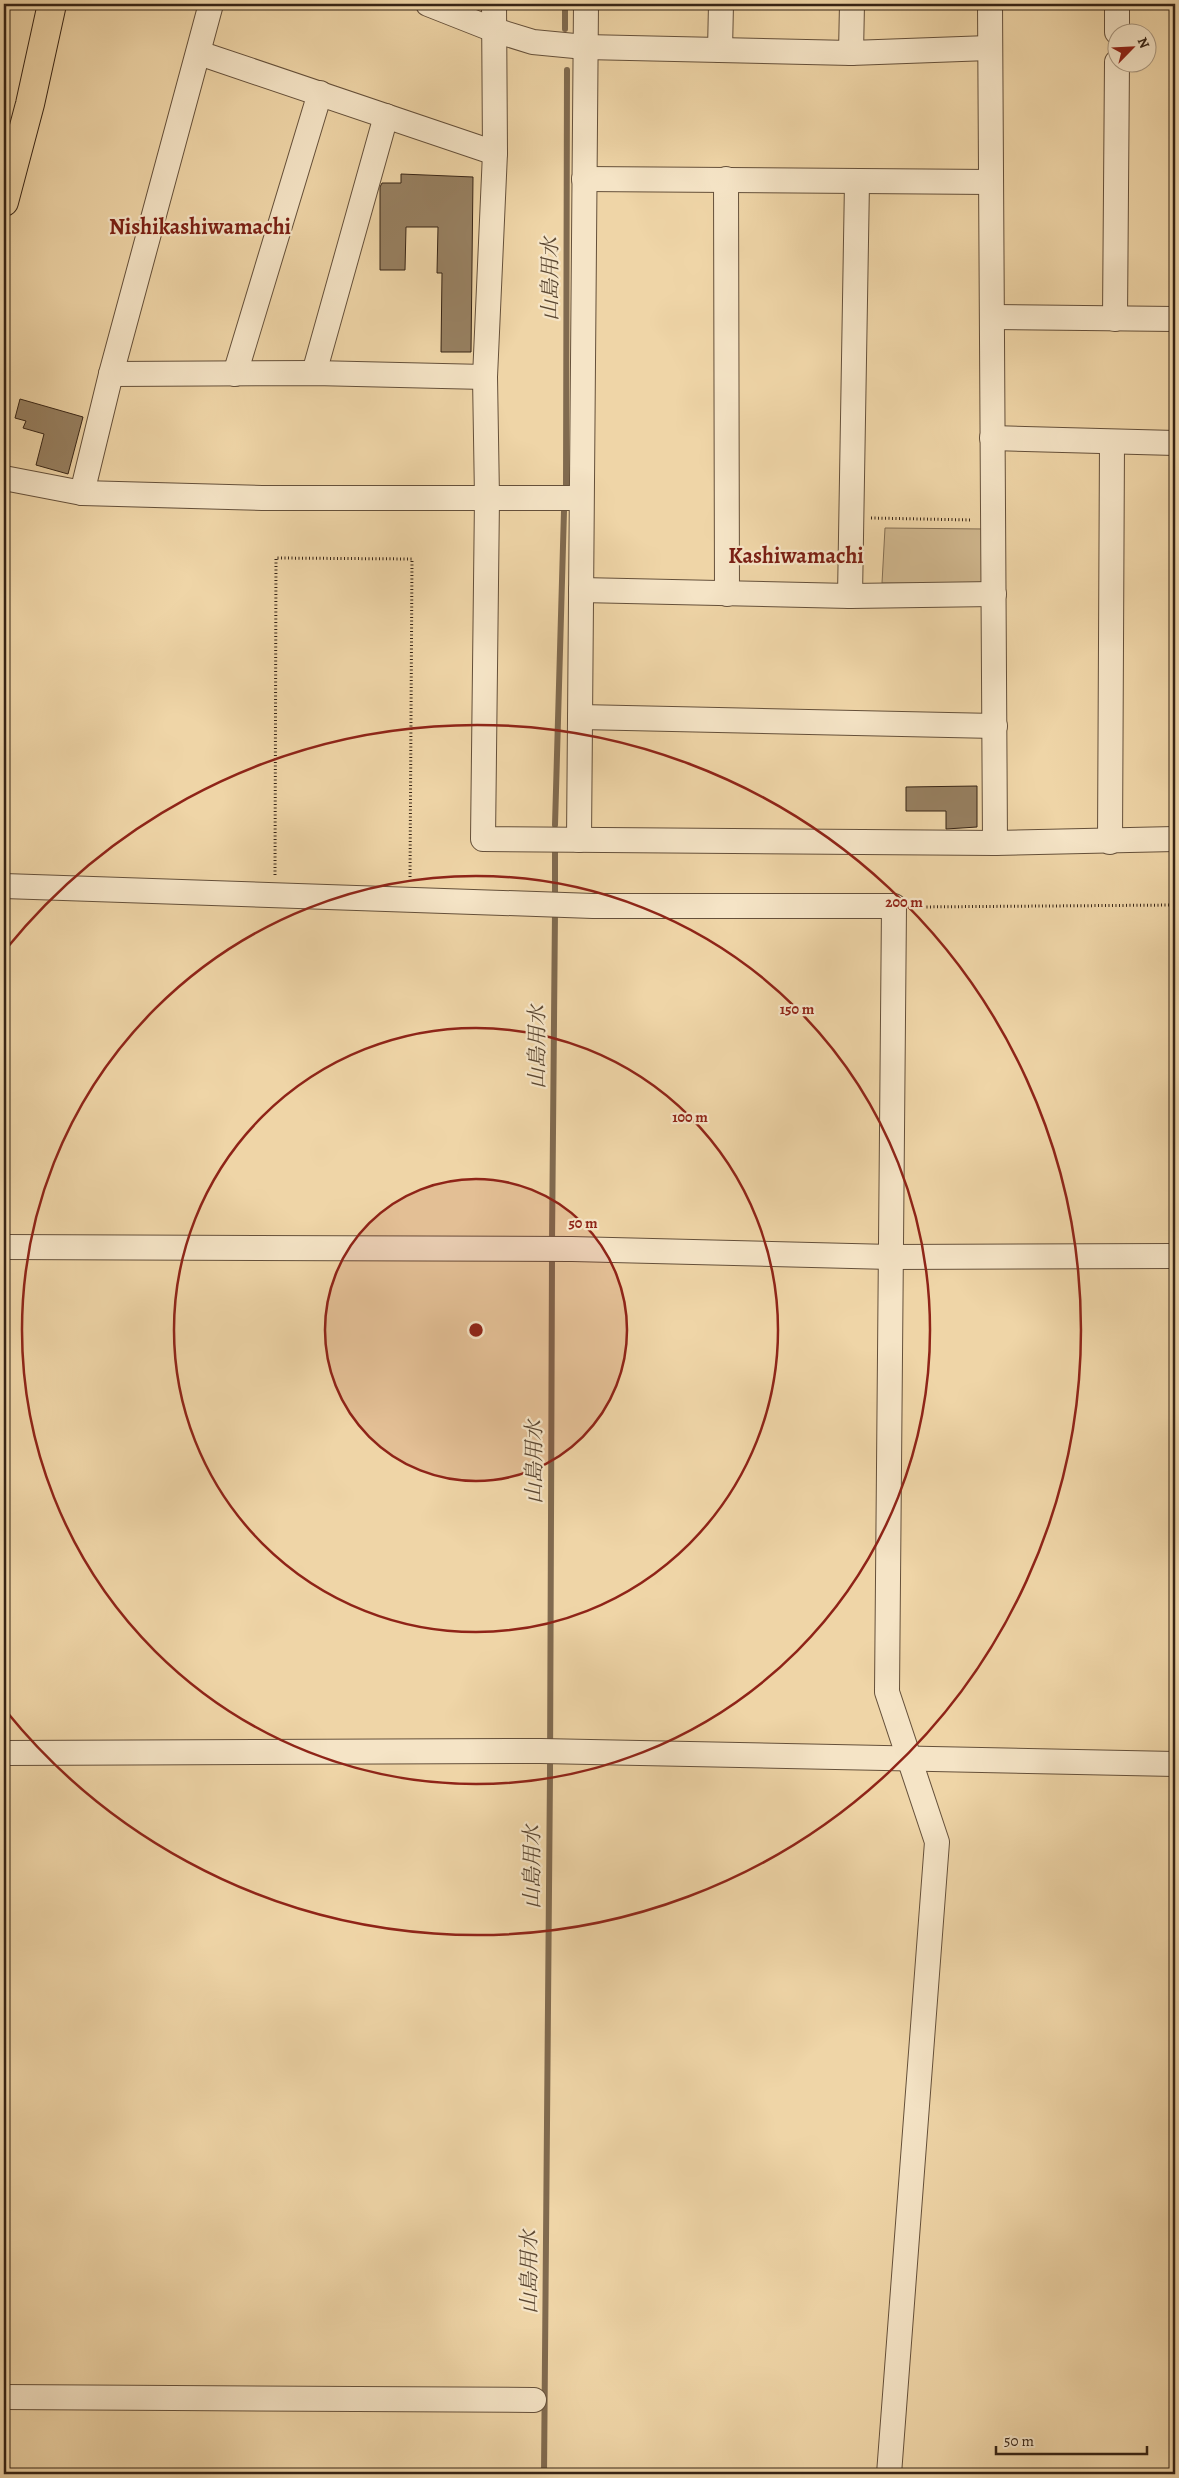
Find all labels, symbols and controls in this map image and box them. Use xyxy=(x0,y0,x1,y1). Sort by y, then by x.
north arrow xyxy=(1106,22,1156,72)
text: N xyxy=(1133,34,1154,51)
district label: Nishikashiwamachi xyxy=(109,212,291,242)
water label: 山島用水 xyxy=(536,235,564,321)
district label: Kashiwamachi xyxy=(728,541,864,571)
text: 200 m xyxy=(885,892,923,912)
text: 150 m xyxy=(780,999,815,1019)
water label: 山島用水 xyxy=(523,1003,551,1089)
text: 100 m xyxy=(672,1107,708,1127)
text: 50 m xyxy=(568,1213,598,1233)
centre of rings xyxy=(467,1321,485,1339)
water label: 山島用水 xyxy=(520,1418,548,1504)
water label: 山島用水 xyxy=(518,1823,546,1909)
water label: 山島用水 xyxy=(515,2228,543,2314)
scale bar xyxy=(996,2423,1148,2455)
text: 50 m xyxy=(1004,2431,1034,2451)

